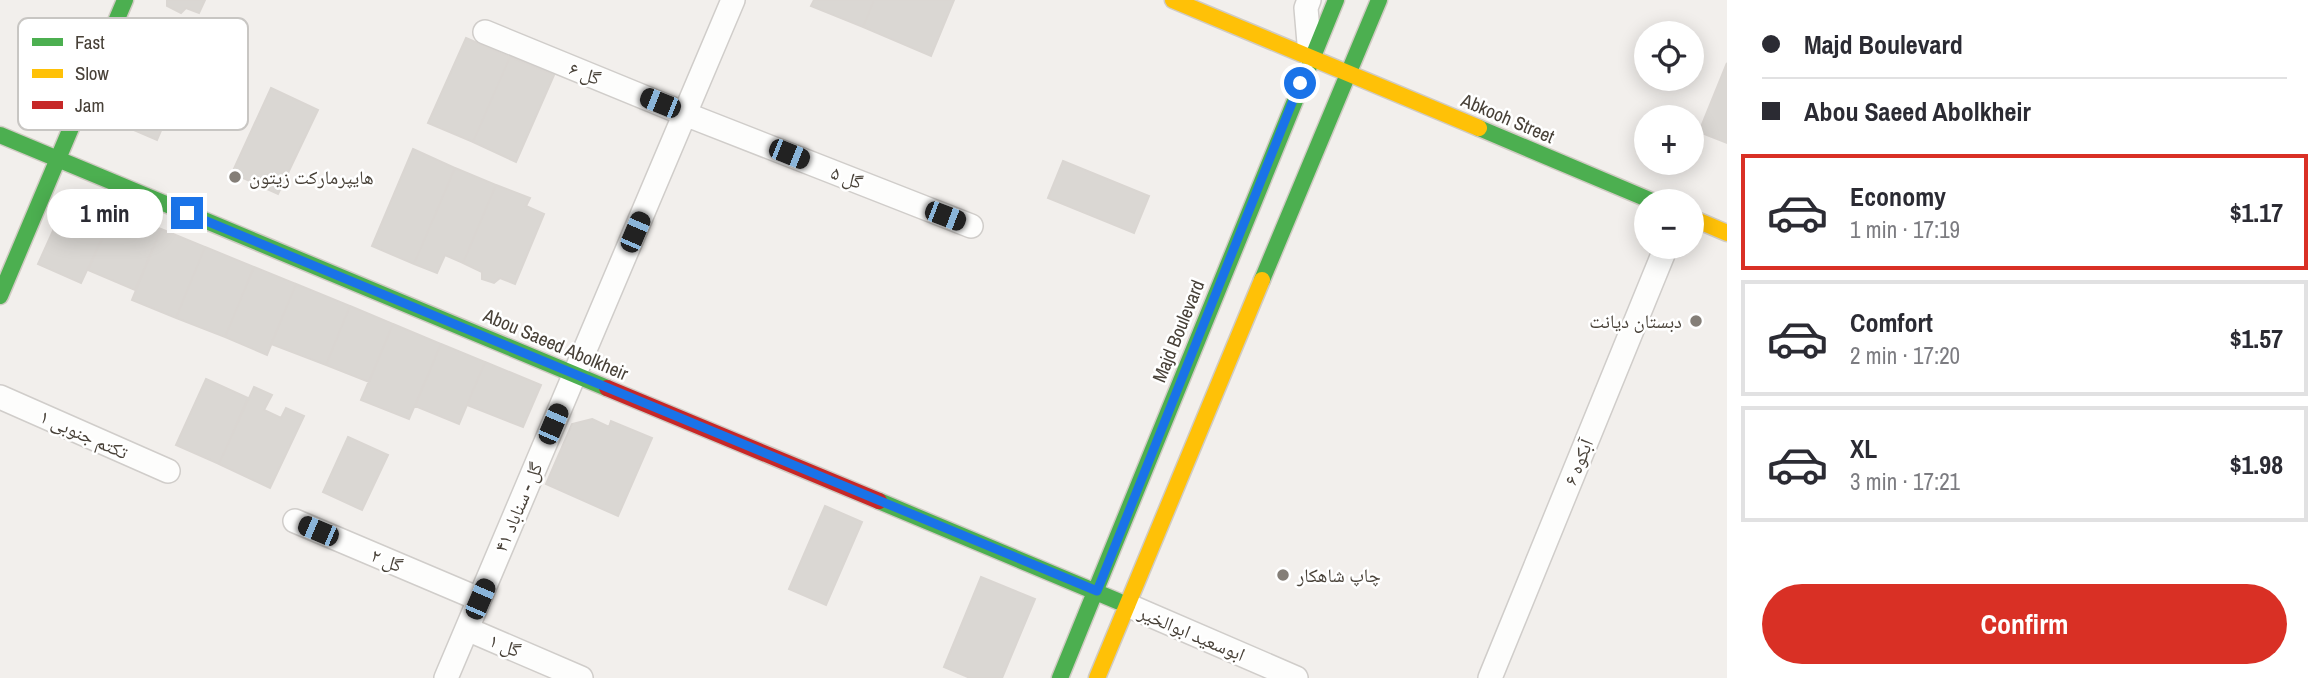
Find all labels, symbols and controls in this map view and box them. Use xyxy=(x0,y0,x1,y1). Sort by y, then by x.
legend xyxy=(18,18,248,130)
map controls xyxy=(1634,21,1704,259)
button: locate xyxy=(1634,21,1704,91)
text: Majd Boulevard xyxy=(1804,27,1963,62)
text: Fast xyxy=(75,29,105,55)
street label: گل ۶ xyxy=(565,55,605,91)
text: Slow xyxy=(75,60,110,86)
route start xyxy=(1284,67,1316,99)
car xyxy=(637,85,684,121)
street label: Abkooh Street xyxy=(1457,86,1559,150)
text: Jam xyxy=(75,92,104,118)
text: Abou Saeed Abolkheir xyxy=(1804,94,2031,129)
button: + xyxy=(1634,105,1704,175)
car xyxy=(766,136,813,172)
street label: گل ۵ xyxy=(827,159,867,195)
place label: هایپرمارکت زیتون xyxy=(249,164,374,190)
marker: هایپرمارکت زیتون xyxy=(227,169,243,185)
text: Economy xyxy=(1850,179,1946,214)
icon: car xyxy=(1766,181,1829,244)
callout: 1 min xyxy=(47,188,162,238)
button: − xyxy=(1634,189,1704,259)
text: $1.17 xyxy=(2230,195,2283,230)
route end xyxy=(171,197,203,229)
text: 1 min xyxy=(80,198,130,229)
car xyxy=(922,199,969,233)
car xyxy=(618,209,653,255)
text: 1 min · 17:19 xyxy=(1850,214,1960,245)
street label: Majd Boulevard xyxy=(1146,276,1210,386)
street label: Abou Saeed Abolkheir xyxy=(479,301,633,387)
text: Comfort xyxy=(1850,305,1933,340)
icon: car xyxy=(1766,307,1829,370)
place label: دبستان دیانت xyxy=(1589,308,1682,334)
marker: دبستان دیانت xyxy=(1688,313,1704,329)
text: $1.57 xyxy=(2230,321,2283,356)
text: 2 min · 17:20 xyxy=(1850,340,1960,371)
car xyxy=(536,401,571,447)
street label: تکتم جنوبی ۱ xyxy=(36,403,133,465)
text: XL xyxy=(1850,431,1877,466)
icon: car xyxy=(1766,433,1829,496)
street label: آبکوه ۶ xyxy=(1557,434,1599,489)
text: $1.98 xyxy=(2230,447,2283,482)
street label: گل - سناباد ۴۱ xyxy=(487,458,549,556)
text: 3 min · 17:21 xyxy=(1850,466,1960,497)
car xyxy=(295,513,342,549)
street label: گل ۲ xyxy=(367,542,407,578)
place label: چاپ شاهکار xyxy=(1296,562,1381,588)
marker: چاپ شاهکار xyxy=(1275,567,1291,583)
car xyxy=(463,576,498,622)
button: Confirm xyxy=(1762,584,2287,664)
street label: ابوسعید ابوالخیر xyxy=(1134,598,1249,667)
street label: گل ۱ xyxy=(485,627,525,663)

